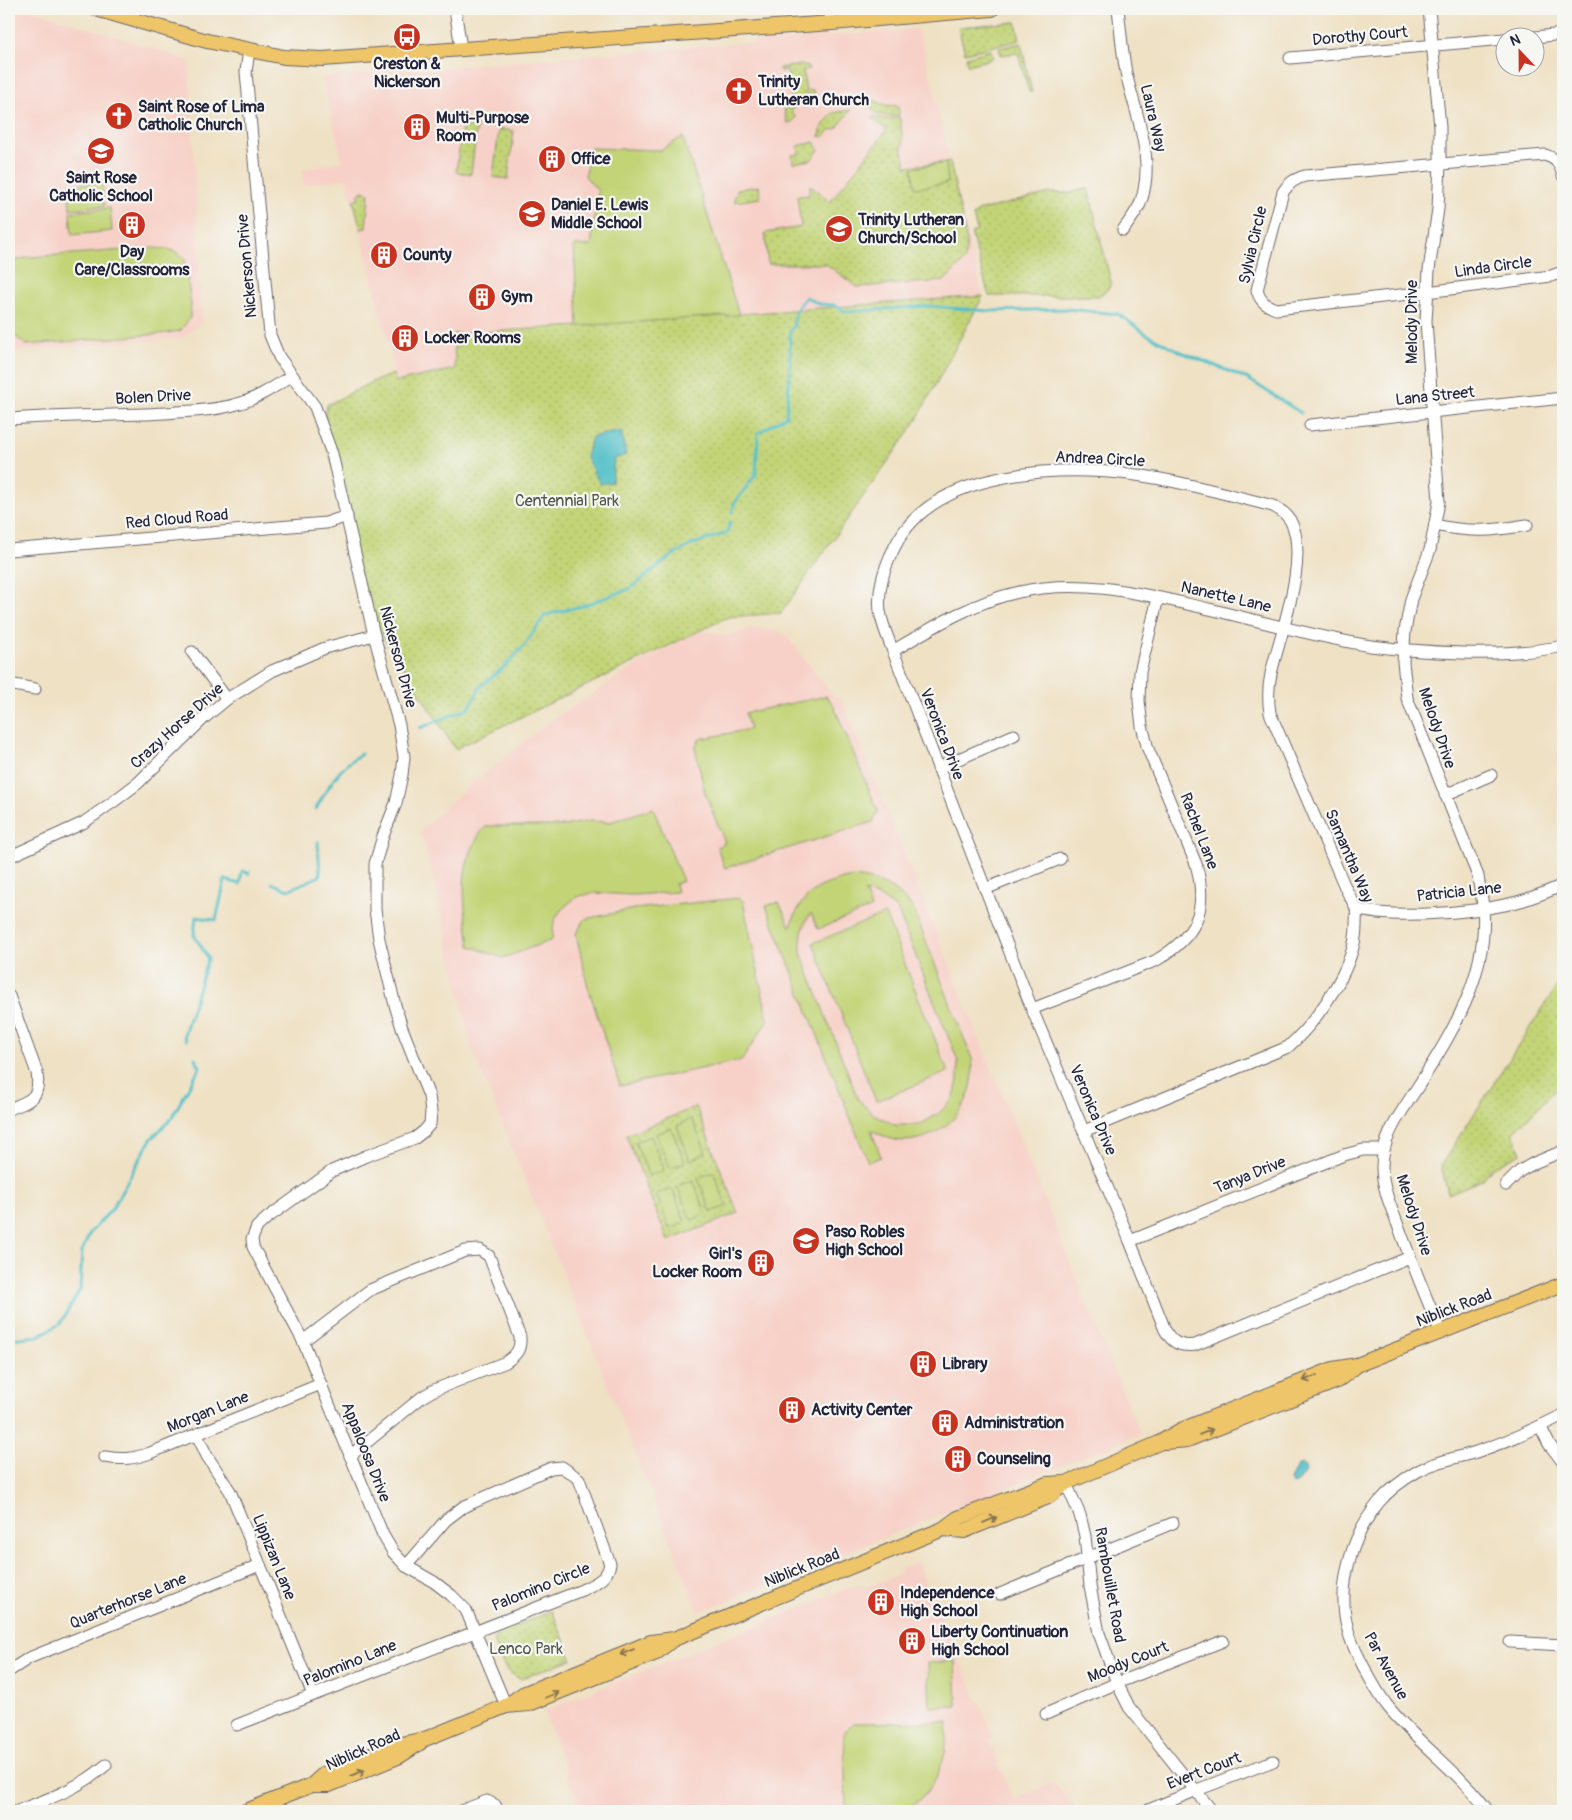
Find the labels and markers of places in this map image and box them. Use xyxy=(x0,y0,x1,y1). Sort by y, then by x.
bus stop icon: Creston & Nickerson xyxy=(392,22,422,52)
place label: Creston & Nickerson xyxy=(373,54,441,92)
place label: Trinity Lutheran Church xyxy=(757,72,869,110)
church icon: Trinity Lutheran Church xyxy=(724,76,754,106)
place label: Saint Rose of Lima Catholic Church xyxy=(138,97,265,135)
church icon: Saint Rose of Lima Catholic Church xyxy=(104,101,134,131)
place label: Multi-Purpose Room xyxy=(436,108,530,146)
building icon: Multi-Purpose Room xyxy=(402,112,432,142)
school or university icon: Saint Rose Catholic School xyxy=(86,136,116,166)
building icon: Office xyxy=(537,144,567,174)
place label: Office xyxy=(571,149,612,169)
place label: Saint Rose Catholic School xyxy=(49,168,153,206)
place label: Daniel E. Lewis Middle School xyxy=(551,195,649,233)
school or university icon: Daniel E. Lewis Middle School xyxy=(517,199,547,229)
building icon: Day Care/Classrooms xyxy=(117,210,147,240)
place label: Trinity Lutheran Church/School xyxy=(857,210,964,248)
school or university icon: Trinity Lutheran Church/School xyxy=(824,214,854,244)
building icon: County xyxy=(369,240,399,270)
place label: Day Care/Classrooms xyxy=(75,242,190,280)
place label: County xyxy=(403,245,452,265)
building icon: Gym xyxy=(467,282,497,312)
place label: Gym xyxy=(501,287,533,307)
building icon: Locker Rooms xyxy=(390,323,420,353)
place label: Locker Rooms xyxy=(424,328,521,348)
place label: Paso Robles High School xyxy=(825,1222,905,1260)
school or university icon: Paso Robles High School xyxy=(791,1226,821,1256)
place label: Girl's Locker Room xyxy=(652,1244,743,1282)
building icon: Girl's Locker Room xyxy=(746,1248,776,1278)
building icon: Library xyxy=(908,1349,938,1379)
place label: Library xyxy=(942,1354,988,1374)
building icon: Activity Center xyxy=(777,1395,807,1425)
place label: Activity Center xyxy=(811,1400,913,1420)
building icon: Administration xyxy=(930,1408,960,1438)
place label: Administration xyxy=(964,1413,1064,1433)
building icon: Counseling xyxy=(943,1444,973,1474)
place label: Counseling xyxy=(977,1449,1051,1469)
place label: Independence High School xyxy=(900,1583,995,1621)
building icon: Independence High School xyxy=(866,1587,896,1617)
place label: Liberty Continuation High School xyxy=(931,1622,1068,1660)
building icon: Liberty Continuation High School xyxy=(897,1626,927,1656)

